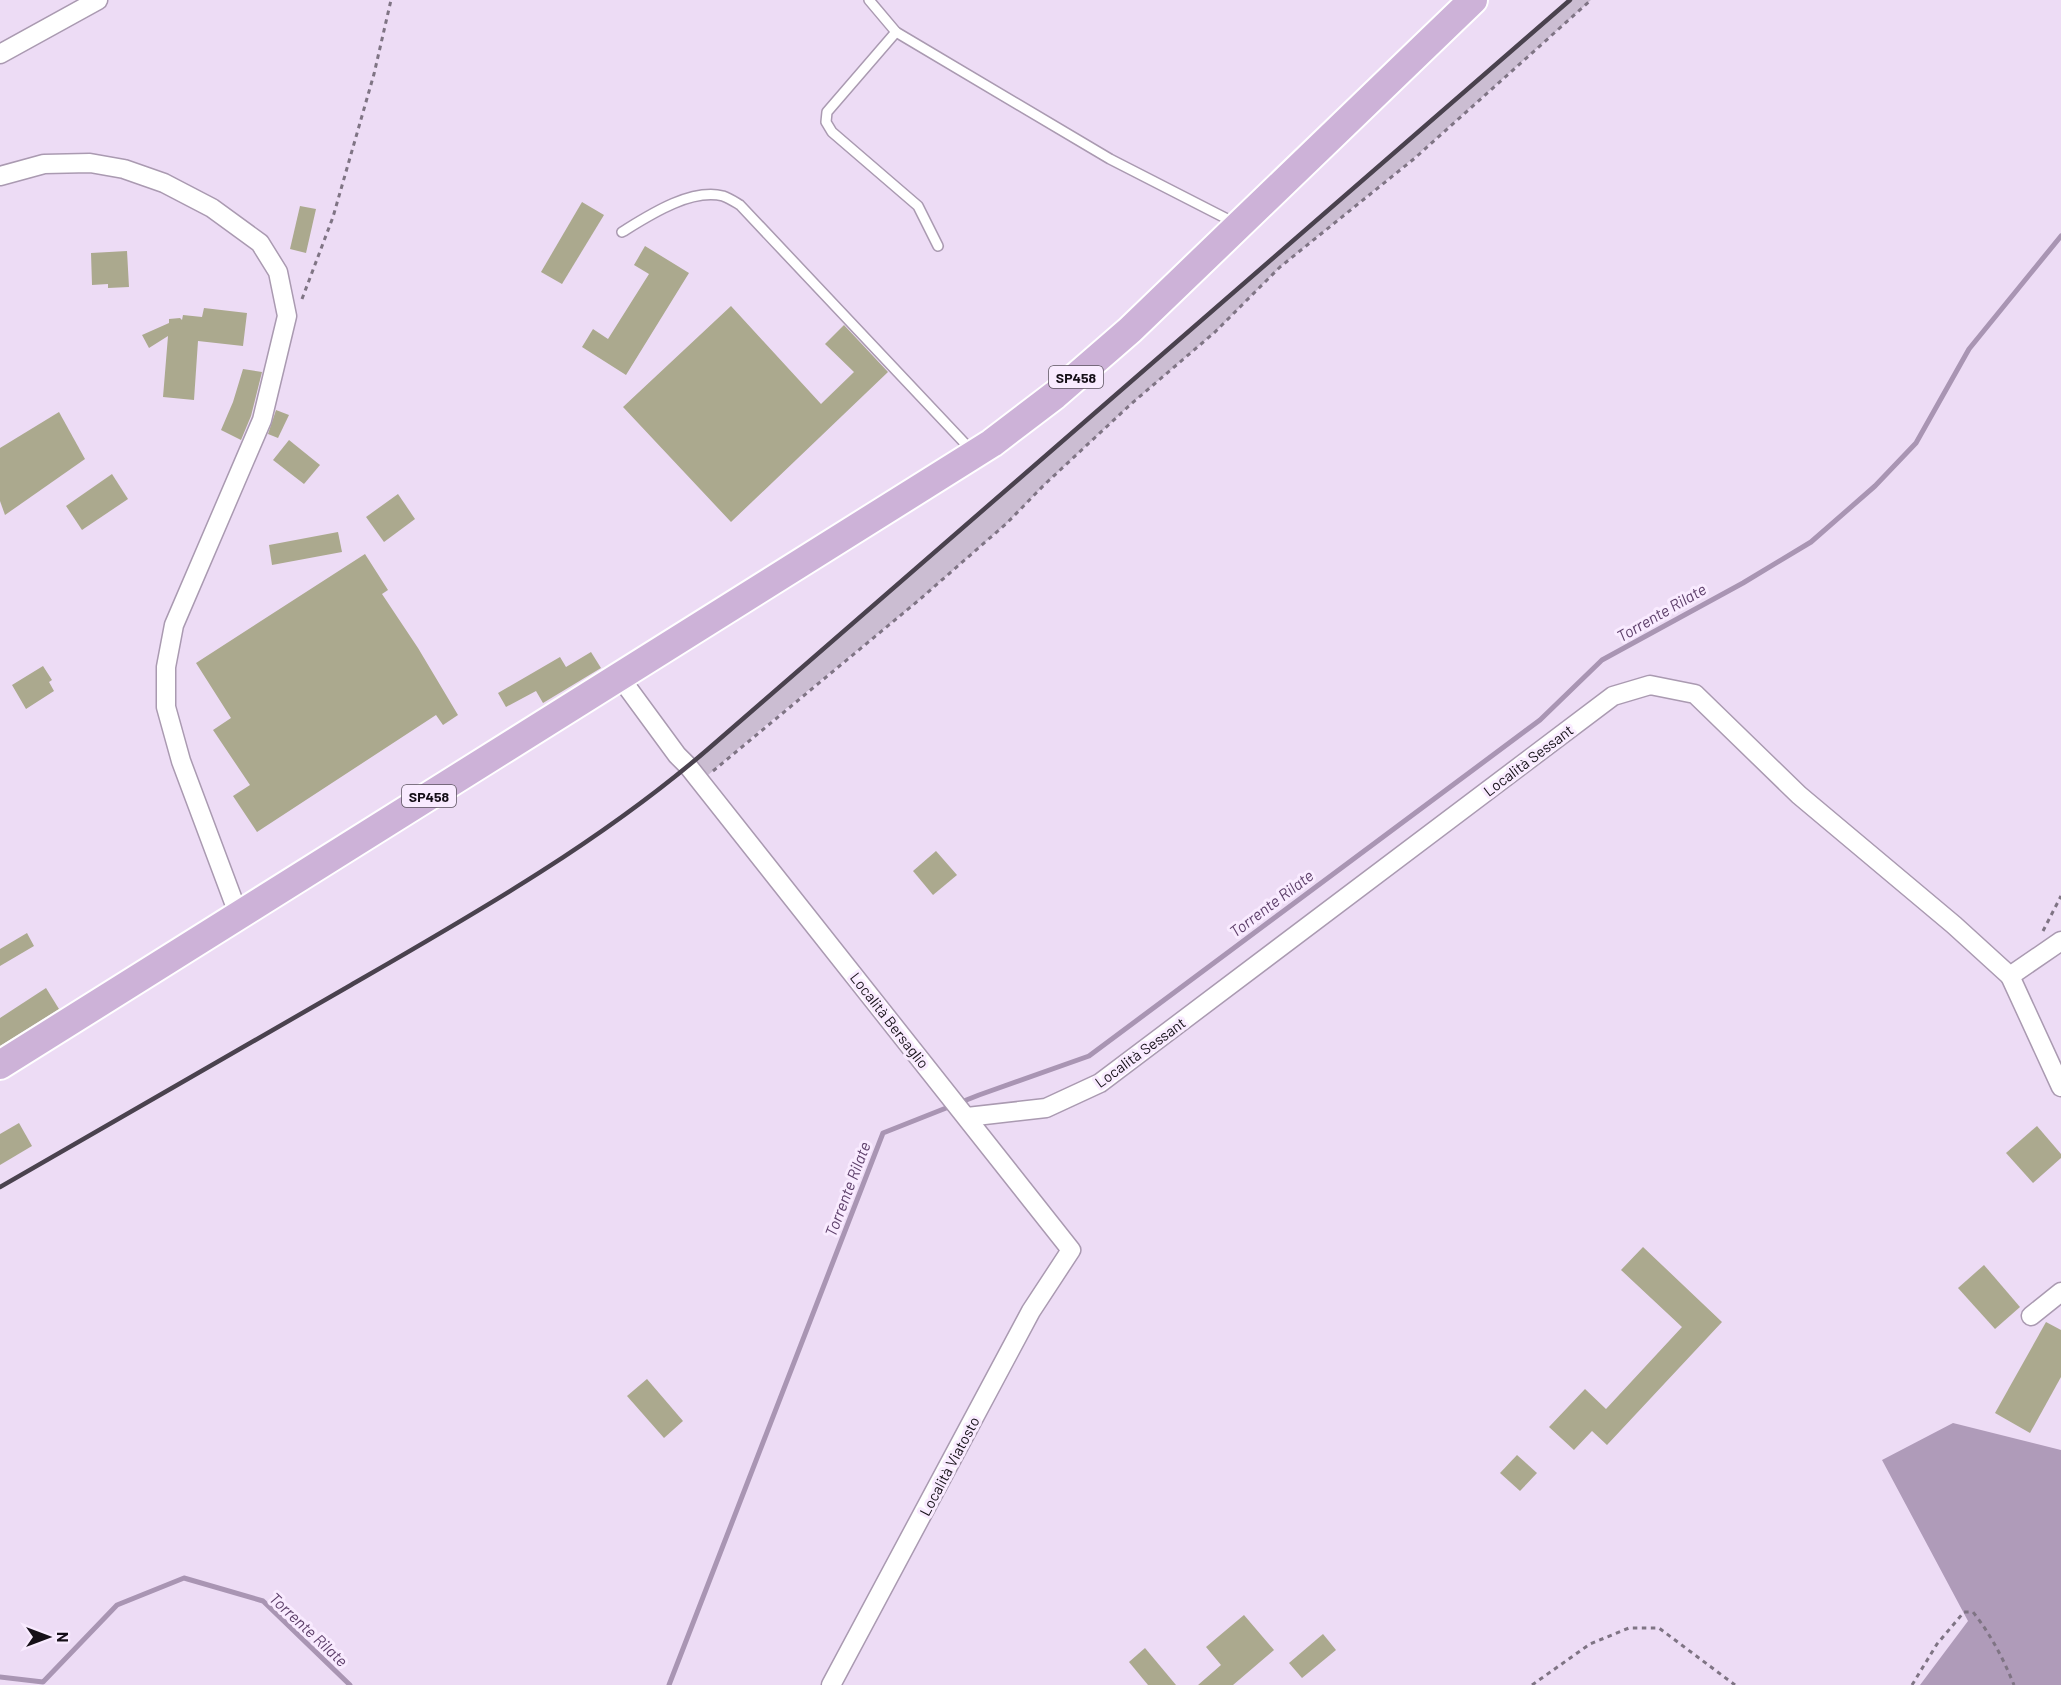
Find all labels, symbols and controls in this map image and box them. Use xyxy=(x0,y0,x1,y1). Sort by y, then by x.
road number: SP458 xyxy=(1049,366,1103,388)
water label: Torrente Rilate xyxy=(1613,579,1709,645)
street label: Località Sessant xyxy=(1480,720,1576,800)
road number: SP458 xyxy=(402,785,456,807)
water label: Torrente Rilate xyxy=(1225,865,1317,941)
street label: Località Bersaglio xyxy=(847,968,933,1072)
street label: Località Sessant xyxy=(1091,1013,1189,1091)
water label: Torrente Rilate xyxy=(820,1139,874,1239)
street label: Località Viatosto xyxy=(915,1413,983,1519)
water label: Torrente Rilate xyxy=(266,1588,352,1670)
north arrow xyxy=(18,1607,78,1667)
text: N xyxy=(54,1632,73,1642)

